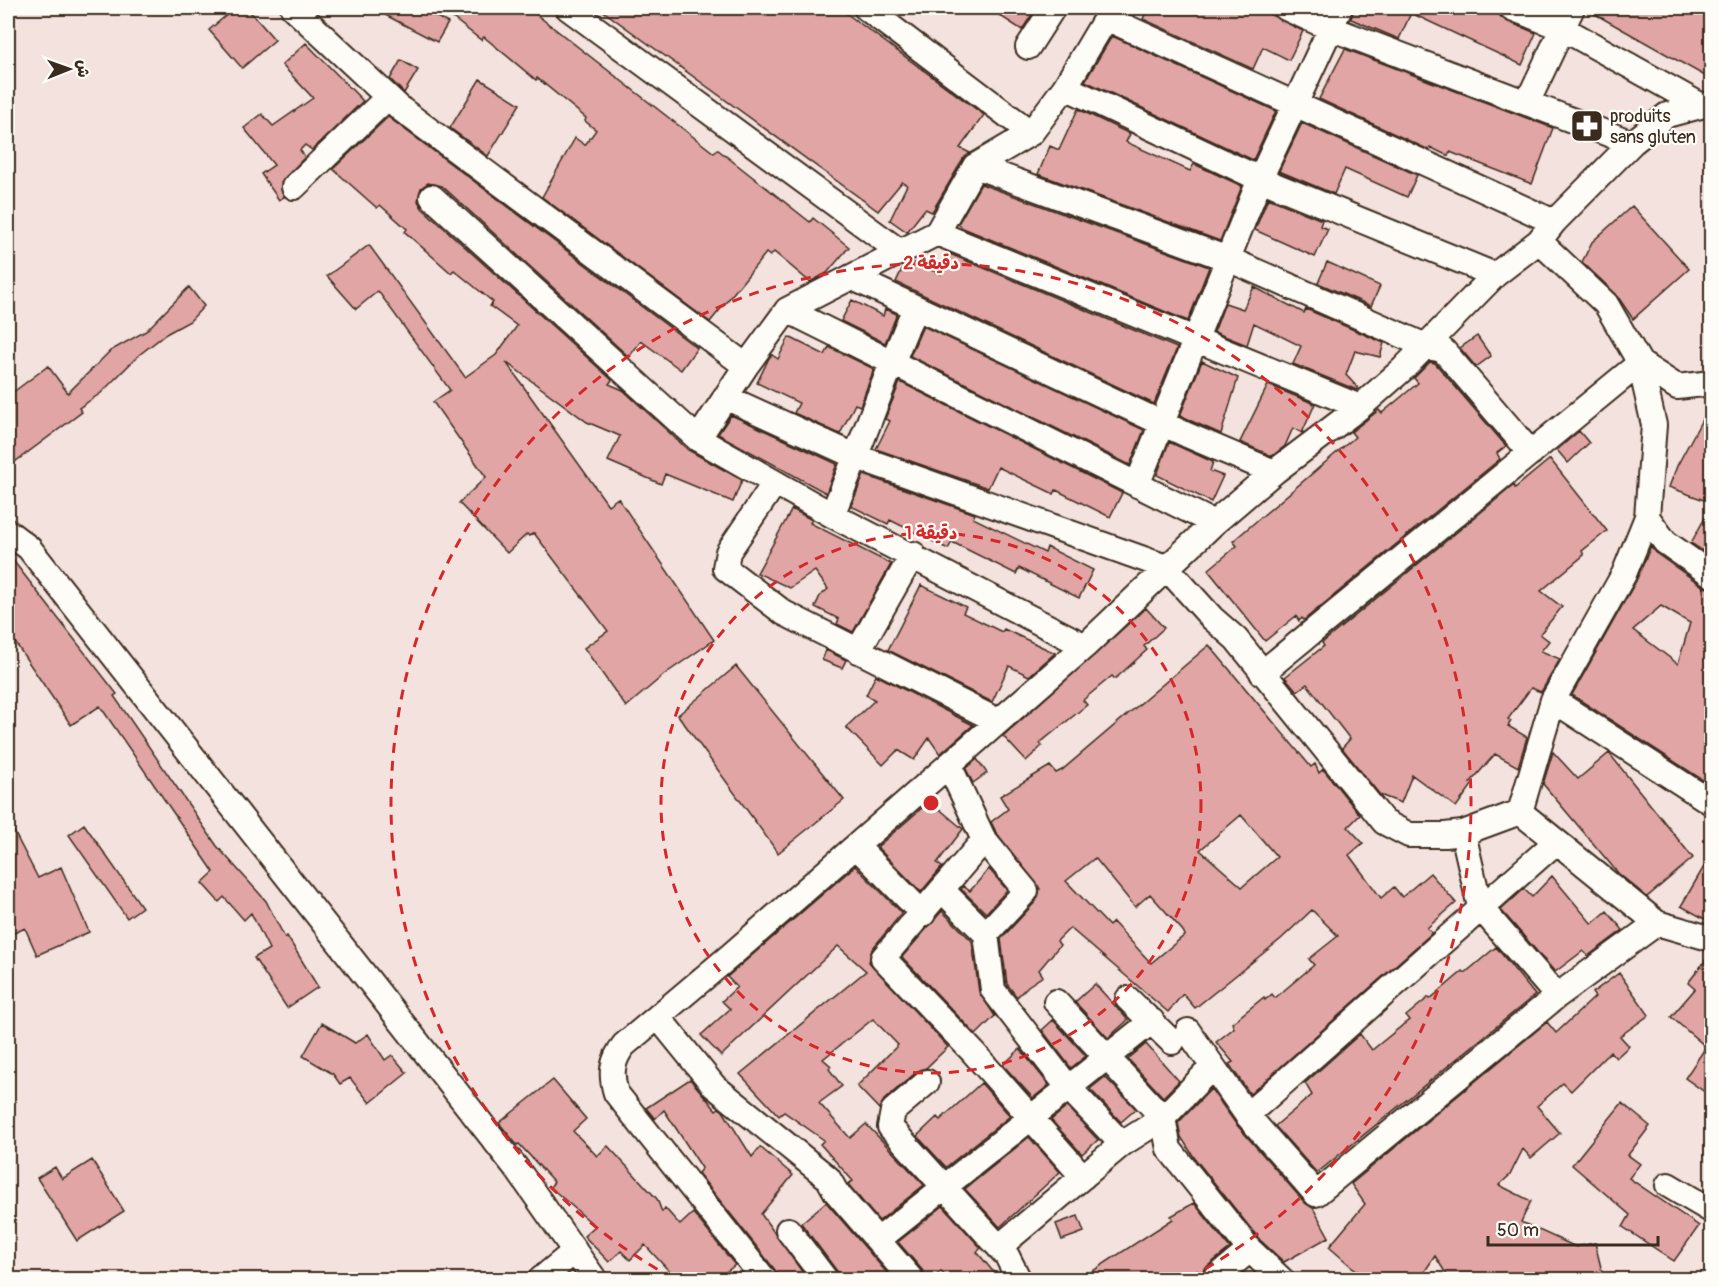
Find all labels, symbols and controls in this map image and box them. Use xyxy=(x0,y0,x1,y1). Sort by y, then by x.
north arrow xyxy=(39,39,99,99)
text: ش xyxy=(73,60,93,78)
place label: produits sans gluten xyxy=(1610,105,1696,149)
pharmacy icon: produits sans gluten xyxy=(1569,108,1605,144)
text: 2 دقيقة xyxy=(903,252,959,275)
text: 1 دقيقة xyxy=(905,522,957,545)
centre of rings xyxy=(921,793,941,813)
scale bar xyxy=(1488,1209,1658,1247)
text: 50 m xyxy=(1497,1219,1539,1242)

